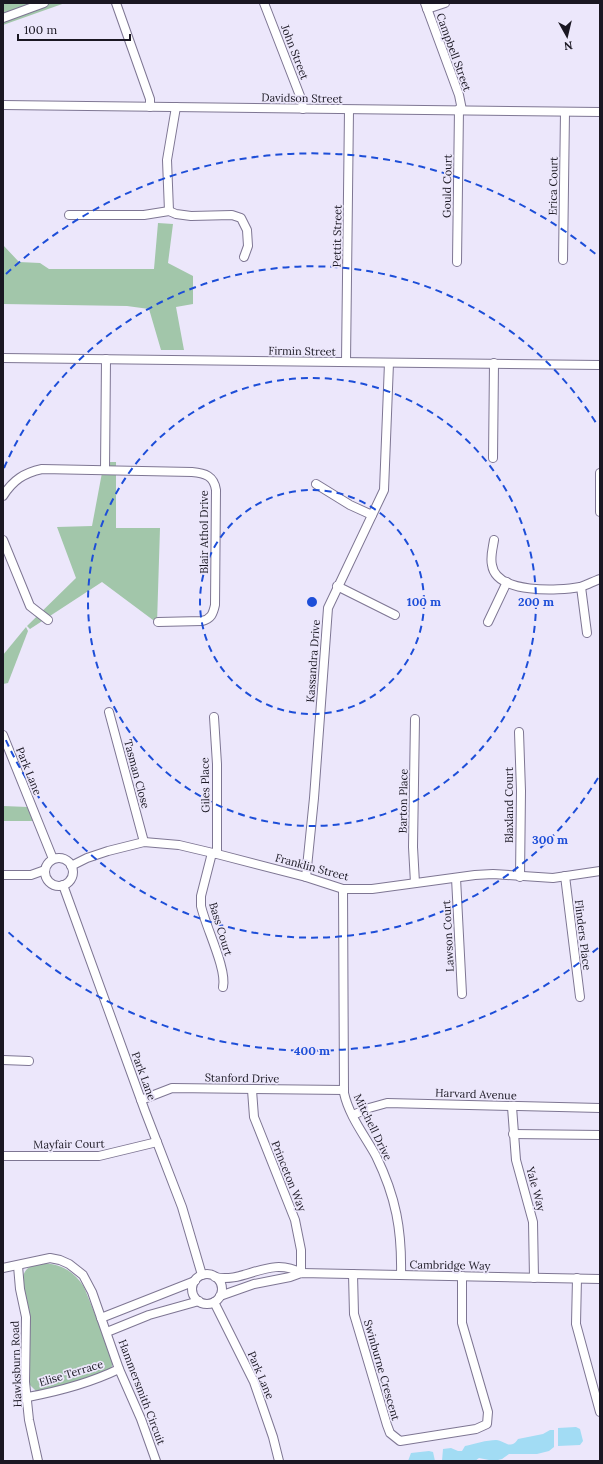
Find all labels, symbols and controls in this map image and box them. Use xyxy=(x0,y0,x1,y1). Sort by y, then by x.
street label: Campbell Street xyxy=(433,11,475,94)
scale bar xyxy=(18,16,130,42)
north arrow xyxy=(547,16,587,56)
text: 100 m xyxy=(24,22,57,37)
street label: John Street xyxy=(278,22,312,82)
text: N xyxy=(563,38,574,53)
street label: Davidson Street xyxy=(261,90,343,106)
street label: Gould Court xyxy=(439,153,455,218)
street label: Erica Court xyxy=(545,156,561,216)
street label: Pettit Street xyxy=(329,204,345,267)
street label: Firmin Street xyxy=(268,343,337,359)
street label: Blair Athol Drive xyxy=(197,490,211,574)
text: 100 m xyxy=(407,594,441,609)
text: 200 m xyxy=(518,594,554,609)
centre of rings xyxy=(305,595,319,609)
street label: Kassandra Drive xyxy=(303,619,323,703)
street label: Tasman Close xyxy=(121,738,153,810)
street label: Park Lane xyxy=(13,745,45,797)
street label: Giles Place xyxy=(198,757,212,813)
street label: Blaxland Court xyxy=(502,766,516,843)
street label: Barton Place xyxy=(395,769,411,833)
text: 300 m xyxy=(532,832,568,847)
street label: Franklin Street xyxy=(274,850,351,884)
street label: Lawson Court xyxy=(439,899,457,972)
street label: Flinders Place xyxy=(572,899,594,971)
street label: Bass Court xyxy=(206,900,236,958)
text: 400 m xyxy=(294,1043,330,1058)
street label: Park Lane xyxy=(129,1050,159,1102)
street label: Stanford Drive xyxy=(205,1070,279,1086)
street label: Harvard Avenue xyxy=(435,1086,517,1102)
street label: Mitchell Drive xyxy=(351,1091,395,1163)
street label: Mayfair Court xyxy=(33,1136,106,1152)
street label: Princeton Way xyxy=(268,1139,310,1214)
street label: Yale Way xyxy=(523,1164,549,1213)
street label: Cambridge Way xyxy=(409,1257,491,1273)
street label: Swinburne Crescent xyxy=(361,1318,403,1423)
street label: Hawksburn Road xyxy=(7,1320,25,1408)
street label: Hammersmith Circuit xyxy=(115,1337,169,1447)
street label: Park Lane xyxy=(245,1349,277,1401)
street label: Elise Terrace xyxy=(37,1357,105,1389)

